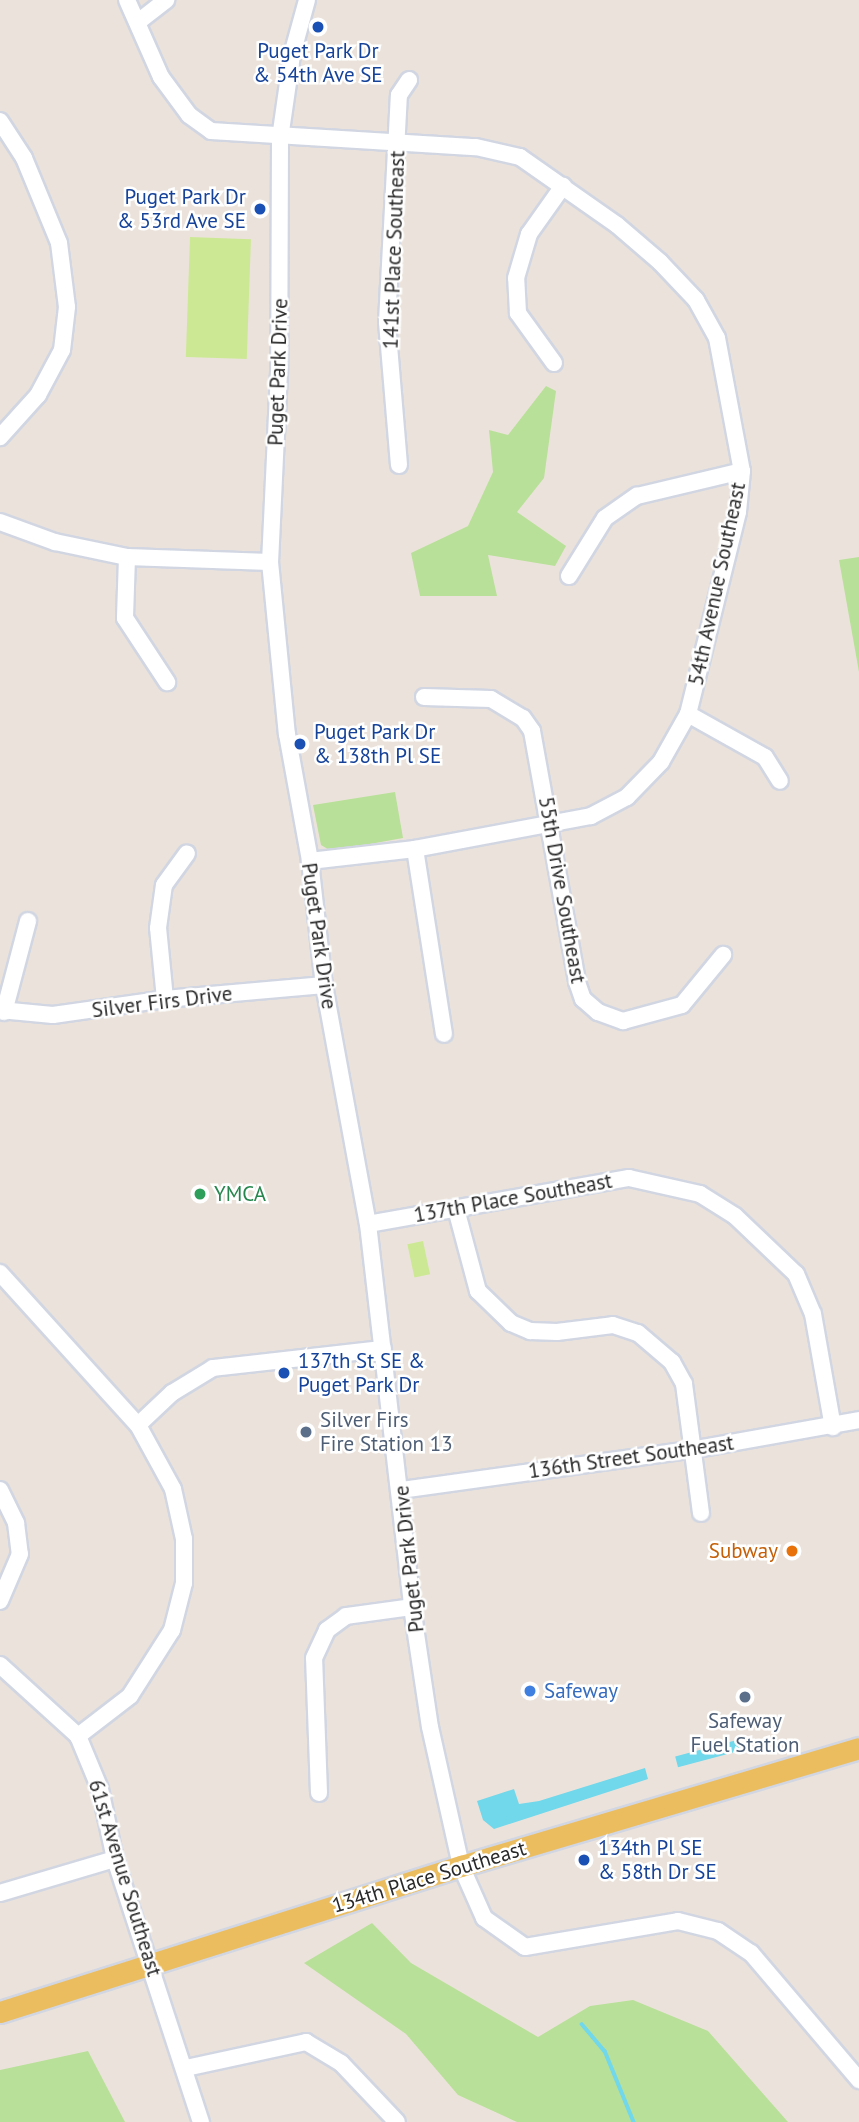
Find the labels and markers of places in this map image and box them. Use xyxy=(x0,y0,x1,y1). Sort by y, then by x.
marker: Puget Park Dr & 54th Ave SE xyxy=(310,19,326,35)
place label: Puget Park Dr & 54th Ave SE xyxy=(253,38,383,88)
place label: Puget Park Dr & 53rd Ave SE xyxy=(116,184,246,234)
marker: Puget Park Dr & 53rd Ave SE xyxy=(252,201,268,217)
place label: Puget Park Dr & 138th Pl SE xyxy=(314,719,441,769)
marker: Puget Park Dr & 138th Pl SE xyxy=(292,736,308,752)
place label: YMCA xyxy=(214,1181,266,1207)
marker: YMCA xyxy=(192,1186,208,1202)
place label: 137th St SE & Puget Park Dr xyxy=(298,1348,425,1398)
marker: 137th St SE & Puget Park Dr xyxy=(276,1365,292,1381)
place label: Silver Firs Fire Station 13 xyxy=(320,1407,453,1457)
marker: Silver Firs Fire Station 13 xyxy=(298,1424,314,1440)
place label: Subway xyxy=(709,1538,778,1564)
marker: Subway xyxy=(784,1543,800,1559)
place label: Safeway xyxy=(544,1678,618,1704)
marker: Safeway xyxy=(522,1683,538,1699)
marker: Safeway Fuel Station xyxy=(737,1689,753,1705)
place label: Safeway Fuel Station xyxy=(691,1708,799,1758)
place label: 134th Pl SE & 58th Dr SE xyxy=(598,1835,717,1885)
marker: 134th Pl SE & 58th Dr SE xyxy=(576,1852,592,1868)

